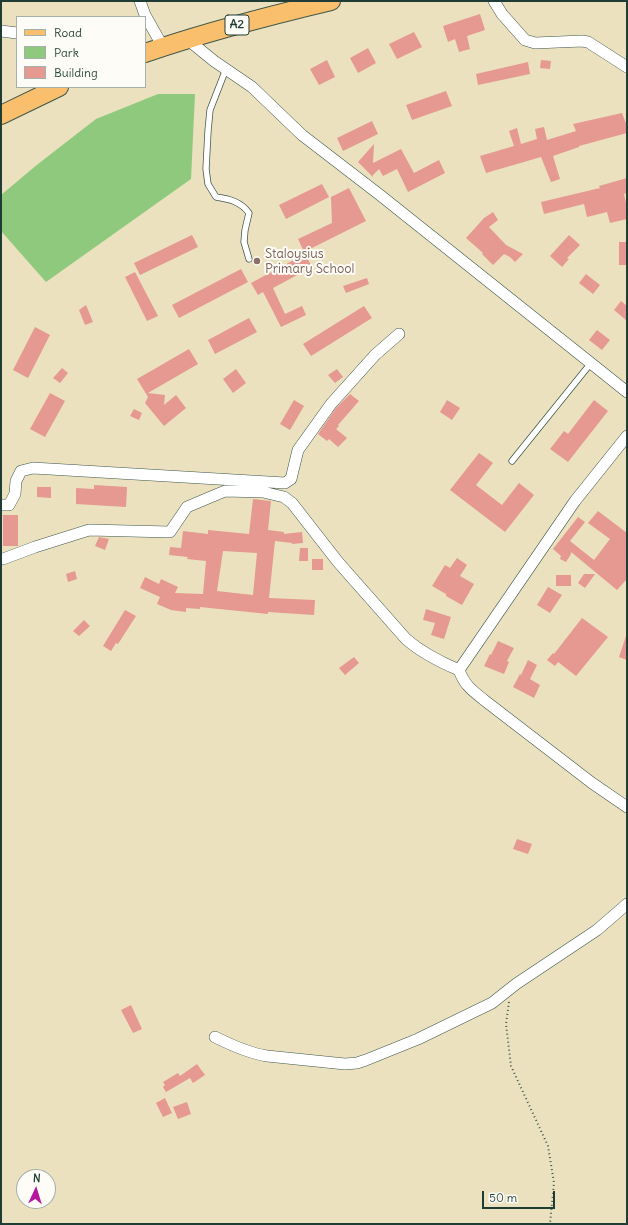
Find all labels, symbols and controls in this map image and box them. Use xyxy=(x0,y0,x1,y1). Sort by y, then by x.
road number: A2 xyxy=(225,15,249,35)
legend xyxy=(16,16,146,88)
text: Road xyxy=(54,25,82,40)
text: Park xyxy=(54,45,79,60)
text: Building xyxy=(54,65,98,80)
place label: Staloysius Primary School xyxy=(265,246,355,277)
marker: Staloysius Primary School xyxy=(252,256,262,266)
north arrow xyxy=(16,1169,56,1209)
text: N xyxy=(32,1171,41,1185)
scale bar xyxy=(484,1183,557,1209)
text: 50 m xyxy=(489,1190,517,1205)

